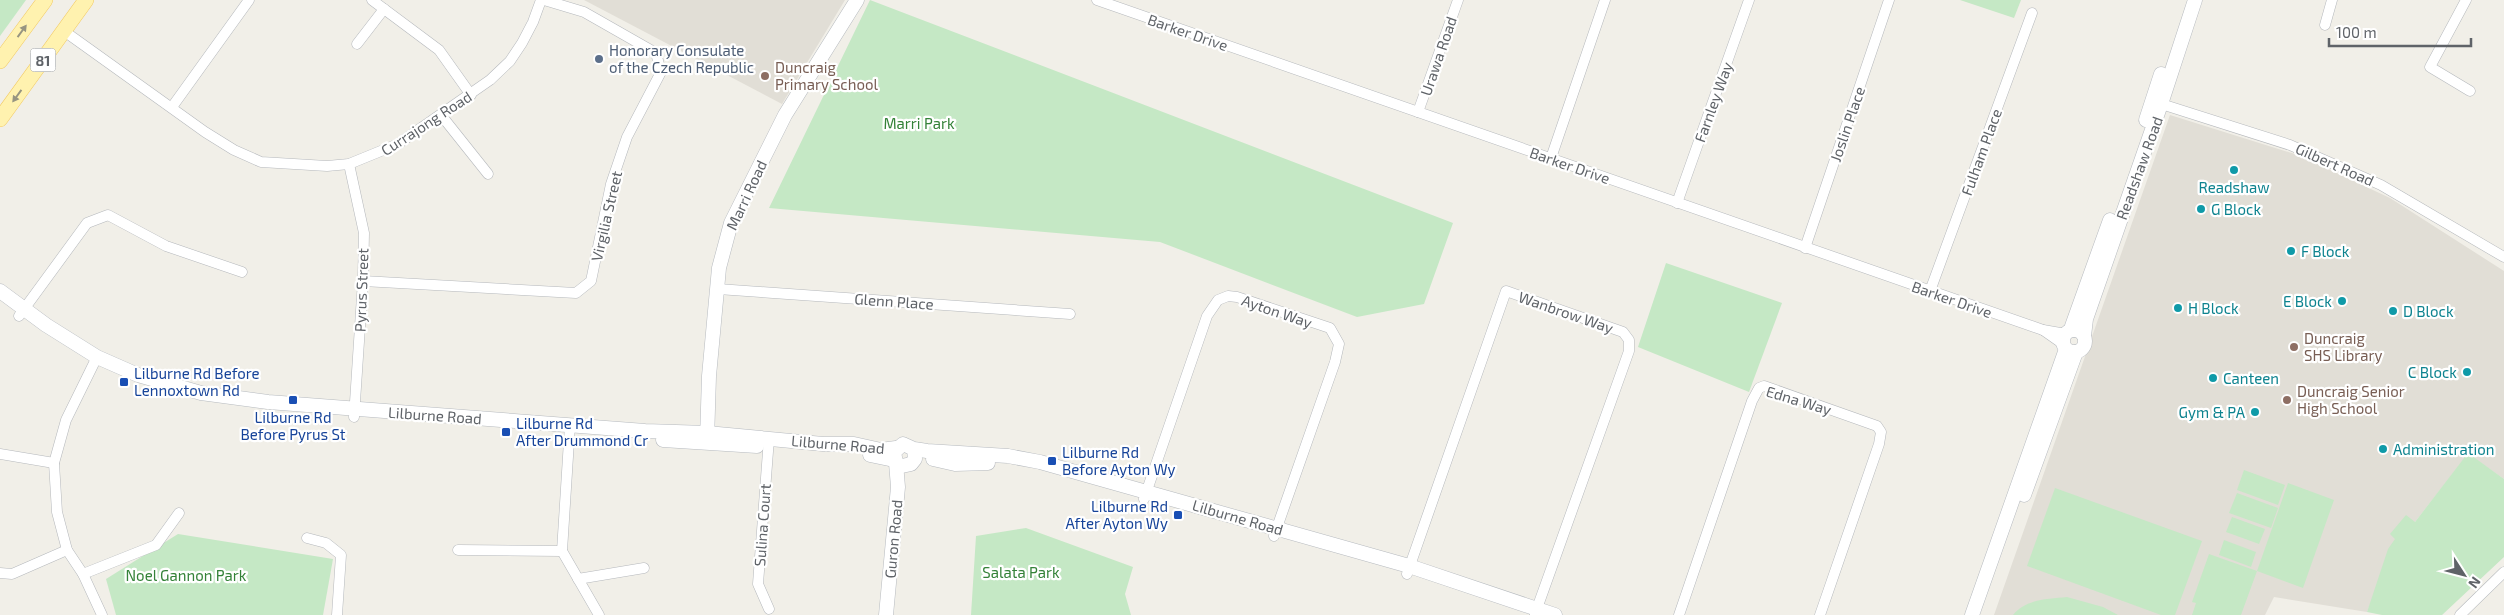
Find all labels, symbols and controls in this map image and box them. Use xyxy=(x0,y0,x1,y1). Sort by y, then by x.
street label: Barker Drive xyxy=(1146,10,1230,54)
street label: Urawa Road xyxy=(1416,14,1460,98)
scale bar xyxy=(2329,15,2472,47)
text: 100 m xyxy=(2336,23,2377,41)
one-way arrow xyxy=(17,24,27,37)
place label: Honorary Consulate of the Czech Republic xyxy=(609,41,754,76)
road number: 81 xyxy=(30,48,56,72)
marker: Honorary Consulate of the Czech Republic xyxy=(593,53,605,65)
place label: Duncraig Primary School xyxy=(775,58,878,93)
street label: Farnley Way xyxy=(1690,59,1736,145)
marker: Duncraig Primary School xyxy=(759,70,771,82)
street label: Joslin Place xyxy=(1826,84,1868,164)
street label: Currajong Road xyxy=(377,87,475,160)
one-way arrow xyxy=(11,89,22,102)
street label: Fulham Place xyxy=(1957,106,2005,198)
park label: Marri Park xyxy=(883,114,955,132)
street label: Readshaw Road xyxy=(2112,114,2166,222)
street label: Gilbert Road xyxy=(2293,139,2377,189)
street label: Barker Drive xyxy=(1528,143,1612,187)
street label: Marri Road xyxy=(722,157,770,233)
marker: Readshaw xyxy=(2228,164,2240,176)
street label: Virgilia Street xyxy=(587,169,625,263)
place label: Readshaw xyxy=(2198,178,2270,196)
place label: G Block xyxy=(2211,200,2261,218)
marker: G Block xyxy=(2195,203,2207,215)
place label: F Block xyxy=(2301,242,2350,260)
marker: F Block xyxy=(2285,245,2297,257)
street label: Pyrus Street xyxy=(351,247,371,332)
street label: Barker Drive xyxy=(1910,277,1994,321)
street label: Wanbrow Way xyxy=(1516,287,1616,337)
street label: Glenn Place xyxy=(854,289,934,313)
street label: Ayton Way xyxy=(1239,291,1315,331)
place label: E Block xyxy=(2283,292,2332,310)
marker: E Block xyxy=(2336,295,2348,307)
place label: H Block xyxy=(2188,299,2239,317)
marker: H Block xyxy=(2172,302,2184,314)
place label: D Block xyxy=(2403,302,2454,320)
marker: D Block xyxy=(2387,305,2399,317)
place label: Duncraig SHS Library xyxy=(2304,329,2382,364)
marker: Duncraig SHS Library xyxy=(2288,341,2300,353)
place label: C Block xyxy=(2408,363,2457,381)
place label: Lilburne Rd Before Lennoxtown Rd xyxy=(134,364,260,399)
marker: C Block xyxy=(2461,366,2473,378)
place label: Canteen xyxy=(2223,369,2279,387)
marker: Canteen xyxy=(2207,372,2219,384)
marker: Lilburne Rd Before Lennoxtown Rd xyxy=(118,376,130,388)
street label: Edna Way xyxy=(1764,382,1834,418)
place label: Duncraig Senior High School xyxy=(2297,382,2405,417)
marker: Lilburne Rd Before Pyrus St xyxy=(287,394,299,406)
marker: Duncraig Senior High School xyxy=(2281,394,2293,406)
street label: Lilburne Road xyxy=(388,403,482,427)
place label: Gym & PA xyxy=(2179,403,2246,421)
marker: Gym & PA xyxy=(2249,406,2261,418)
place label: Lilburne Rd Before Pyrus St xyxy=(240,408,346,443)
place label: Lilburne Rd After Drummond Cr xyxy=(516,414,648,449)
marker: Lilburne Rd After Drummond Cr xyxy=(500,426,512,438)
street label: Lilburne Road xyxy=(791,431,885,457)
place label: Administration xyxy=(2393,440,2494,458)
place label: Lilburne Rd Before Ayton Wy xyxy=(1062,443,1176,478)
marker: Administration xyxy=(2377,443,2389,455)
marker: Lilburne Rd Before Ayton Wy xyxy=(1046,455,1058,467)
street label: Sulina Court xyxy=(750,483,774,567)
street label: Lilburne Road xyxy=(1190,495,1286,539)
place label: Lilburne Rd After Ayton Wy xyxy=(1065,497,1168,532)
street label: Guron Road xyxy=(881,499,905,579)
marker: Lilburne Rd After Ayton Wy xyxy=(1172,509,1184,521)
north arrow xyxy=(2439,550,2489,600)
park label: Salata Park xyxy=(982,563,1060,581)
park label: Noel Gannon Park xyxy=(126,566,247,584)
text: N xyxy=(2465,574,2485,592)

